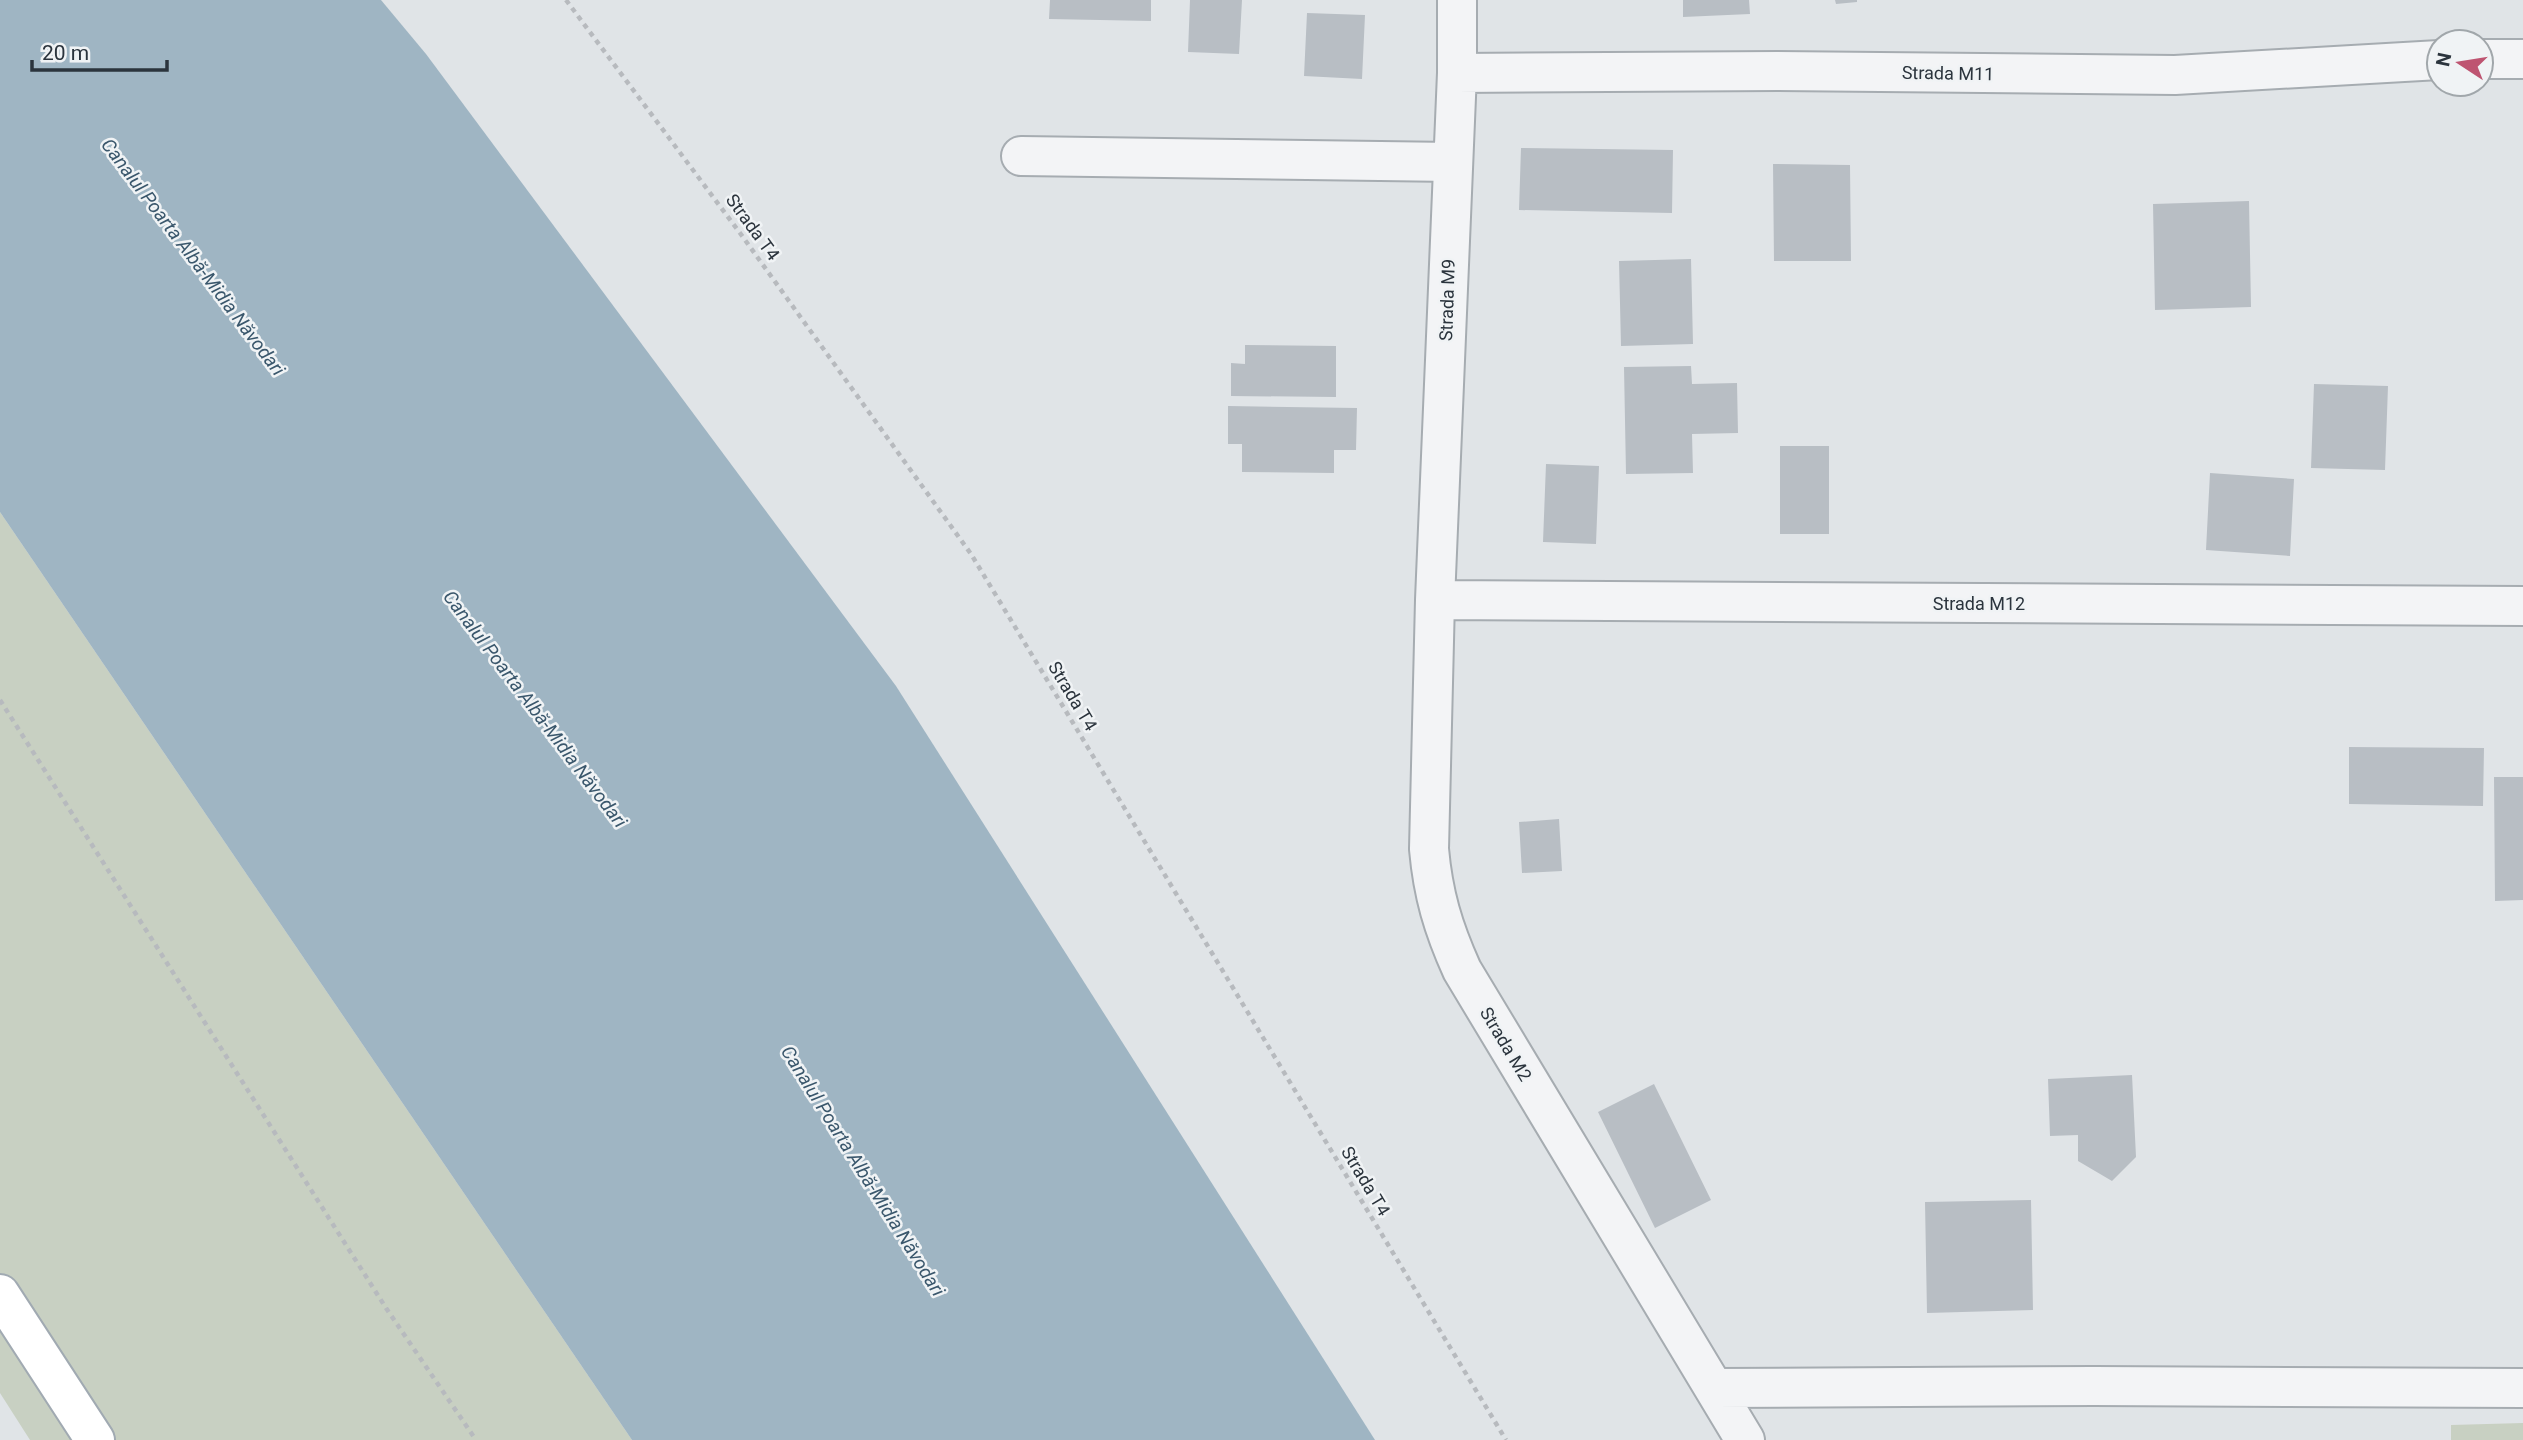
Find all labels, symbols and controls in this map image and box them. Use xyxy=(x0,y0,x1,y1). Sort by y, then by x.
scale bar xyxy=(32,28,166,72)
north arrow xyxy=(2425,28,2495,98)
text: 20 m xyxy=(42,41,89,65)
text: N xyxy=(2431,51,2457,69)
street label: Strada M11 xyxy=(1902,62,1994,84)
water label: Canalul Poarta Albă-Midia Năvodari xyxy=(96,134,290,381)
street label: Strada T4 xyxy=(722,190,784,264)
street label: Strada M9 xyxy=(1435,258,1459,342)
water label: Canalul Poarta Albă-Midia Năvodari xyxy=(438,586,632,833)
street label: Strada M12 xyxy=(1933,593,2025,614)
street label: Strada T4 xyxy=(1044,658,1102,734)
street label: Strada M2 xyxy=(1476,1003,1536,1085)
water label: Canalul Poarta Albă-Midia Năvodari xyxy=(776,1041,950,1301)
street label: Strada T4 xyxy=(1337,1143,1395,1219)

